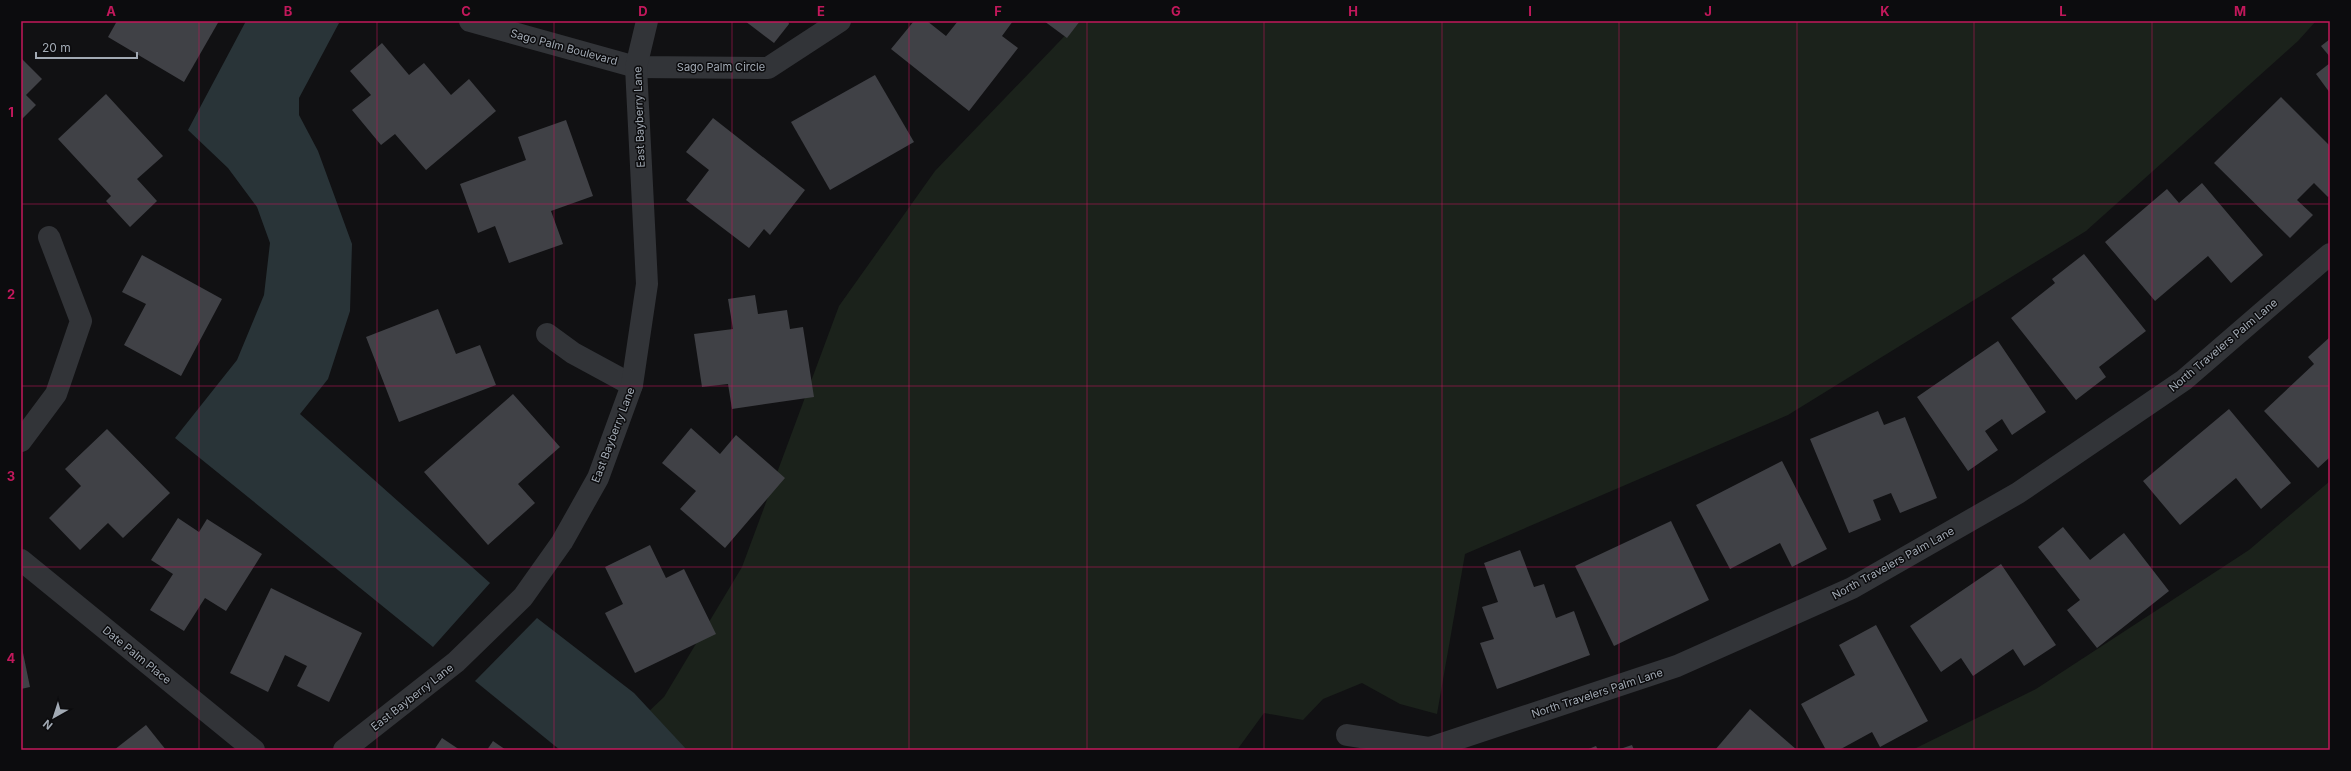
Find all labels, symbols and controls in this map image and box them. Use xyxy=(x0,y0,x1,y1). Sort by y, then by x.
text: A xyxy=(106,3,116,19)
text: B xyxy=(284,3,293,19)
text: C xyxy=(461,3,471,19)
text: D xyxy=(638,3,648,19)
text: E xyxy=(817,3,825,19)
text: F xyxy=(994,3,1002,19)
text: G xyxy=(1171,3,1181,19)
text: H xyxy=(1348,3,1358,19)
text: I xyxy=(1528,3,1532,19)
text: J xyxy=(1704,3,1712,19)
text: K xyxy=(1880,3,1890,19)
text: L xyxy=(2059,3,2067,19)
text: M xyxy=(2234,3,2246,19)
street label: Sago Palm Boulevard xyxy=(509,26,619,68)
scale bar xyxy=(36,34,137,60)
text: 20 m xyxy=(42,40,71,55)
street label: Sago Palm Circle xyxy=(677,60,765,74)
street label: East Bayberry Lane xyxy=(630,66,648,168)
text: 1 xyxy=(8,104,14,120)
text: 2 xyxy=(7,286,15,302)
street label: North Travelers Palm Lane xyxy=(2166,295,2280,395)
street label: East Bayberry Lane xyxy=(588,385,638,485)
text: 3 xyxy=(7,468,15,484)
street label: North Travelers Palm Lane xyxy=(1830,524,1956,602)
street label: Date Palm Place xyxy=(100,623,174,687)
text: 4 xyxy=(7,650,16,666)
street label: East Bayberry Lane xyxy=(368,660,456,734)
street label: North Travelers Palm Lane xyxy=(1529,665,1665,721)
north arrow xyxy=(34,697,74,737)
text: N xyxy=(40,717,55,733)

